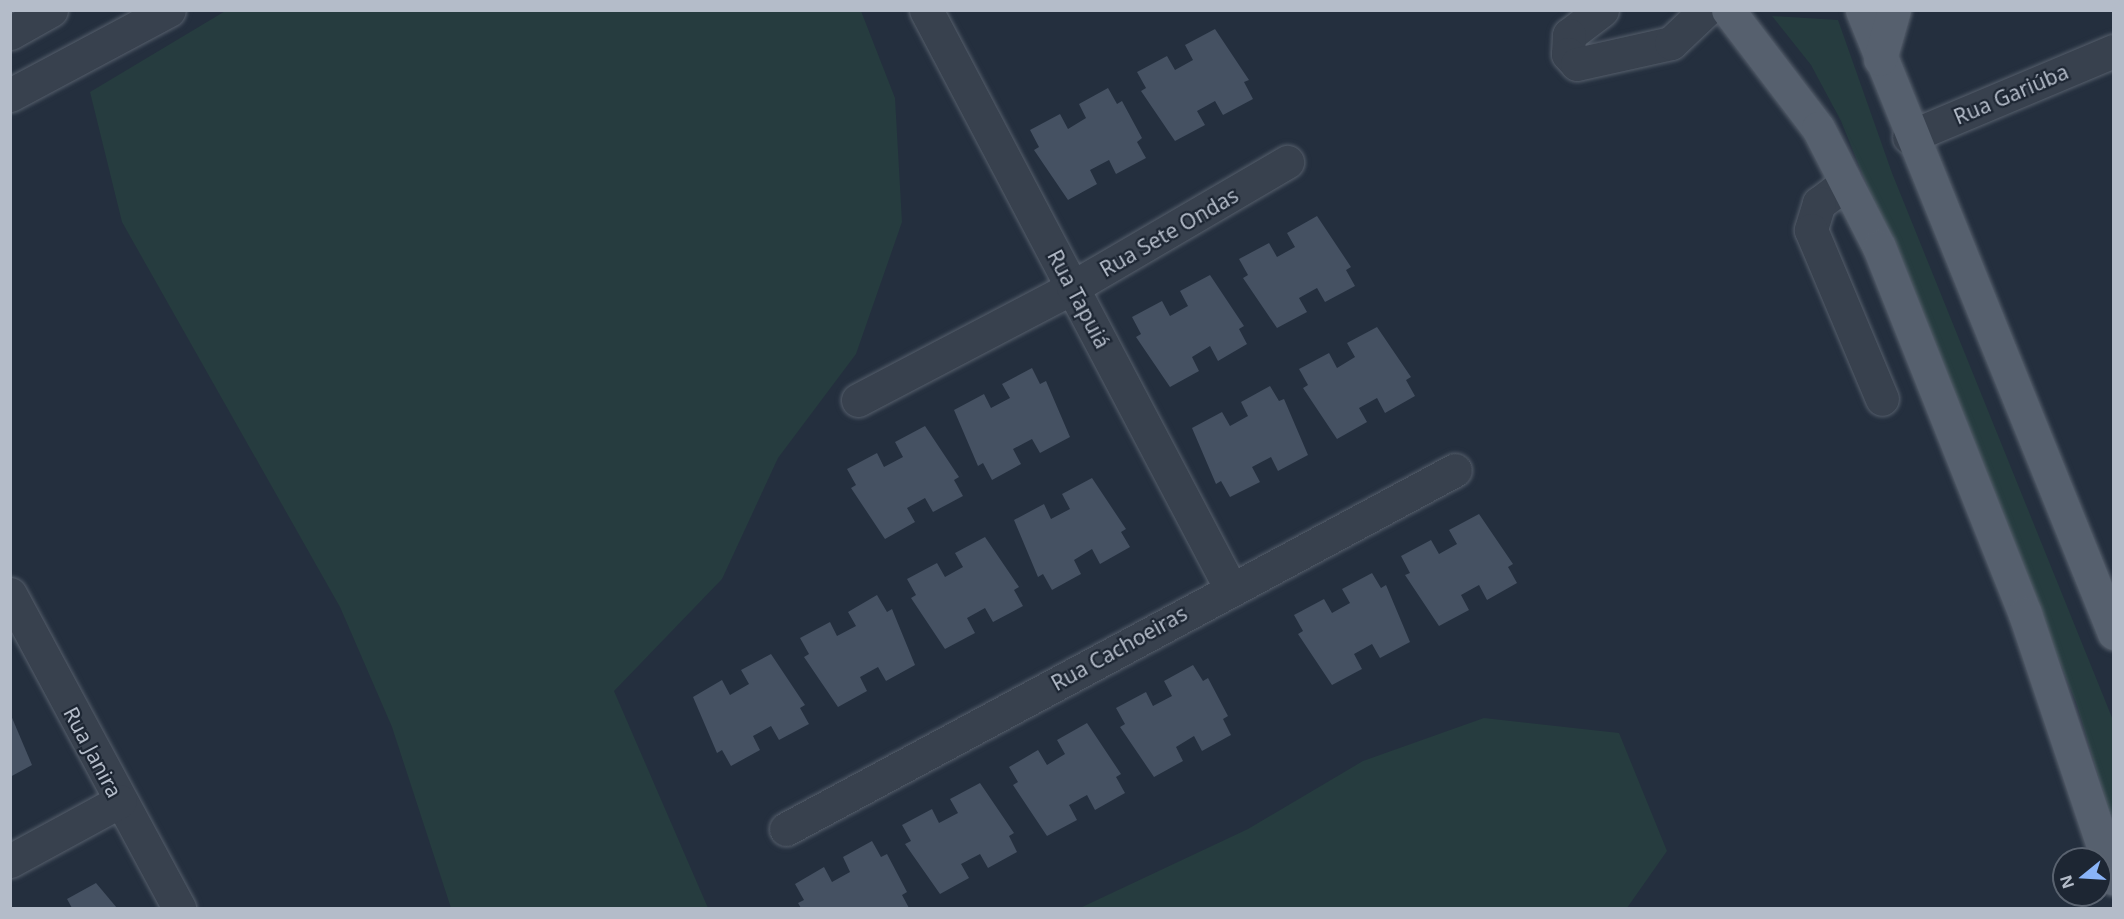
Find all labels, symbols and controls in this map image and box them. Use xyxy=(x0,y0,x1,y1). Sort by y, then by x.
street label: Rua Gariúba xyxy=(1950,59,2072,129)
street label: Rua Sete Ondas xyxy=(1095,182,1243,282)
street label: Rua Tapuiá xyxy=(1042,245,1116,353)
street label: Rua Cachoeiras xyxy=(1047,600,1191,696)
street label: Rua Janira xyxy=(59,702,127,802)
north arrow xyxy=(2052,847,2112,907)
text: N xyxy=(2054,872,2079,892)

